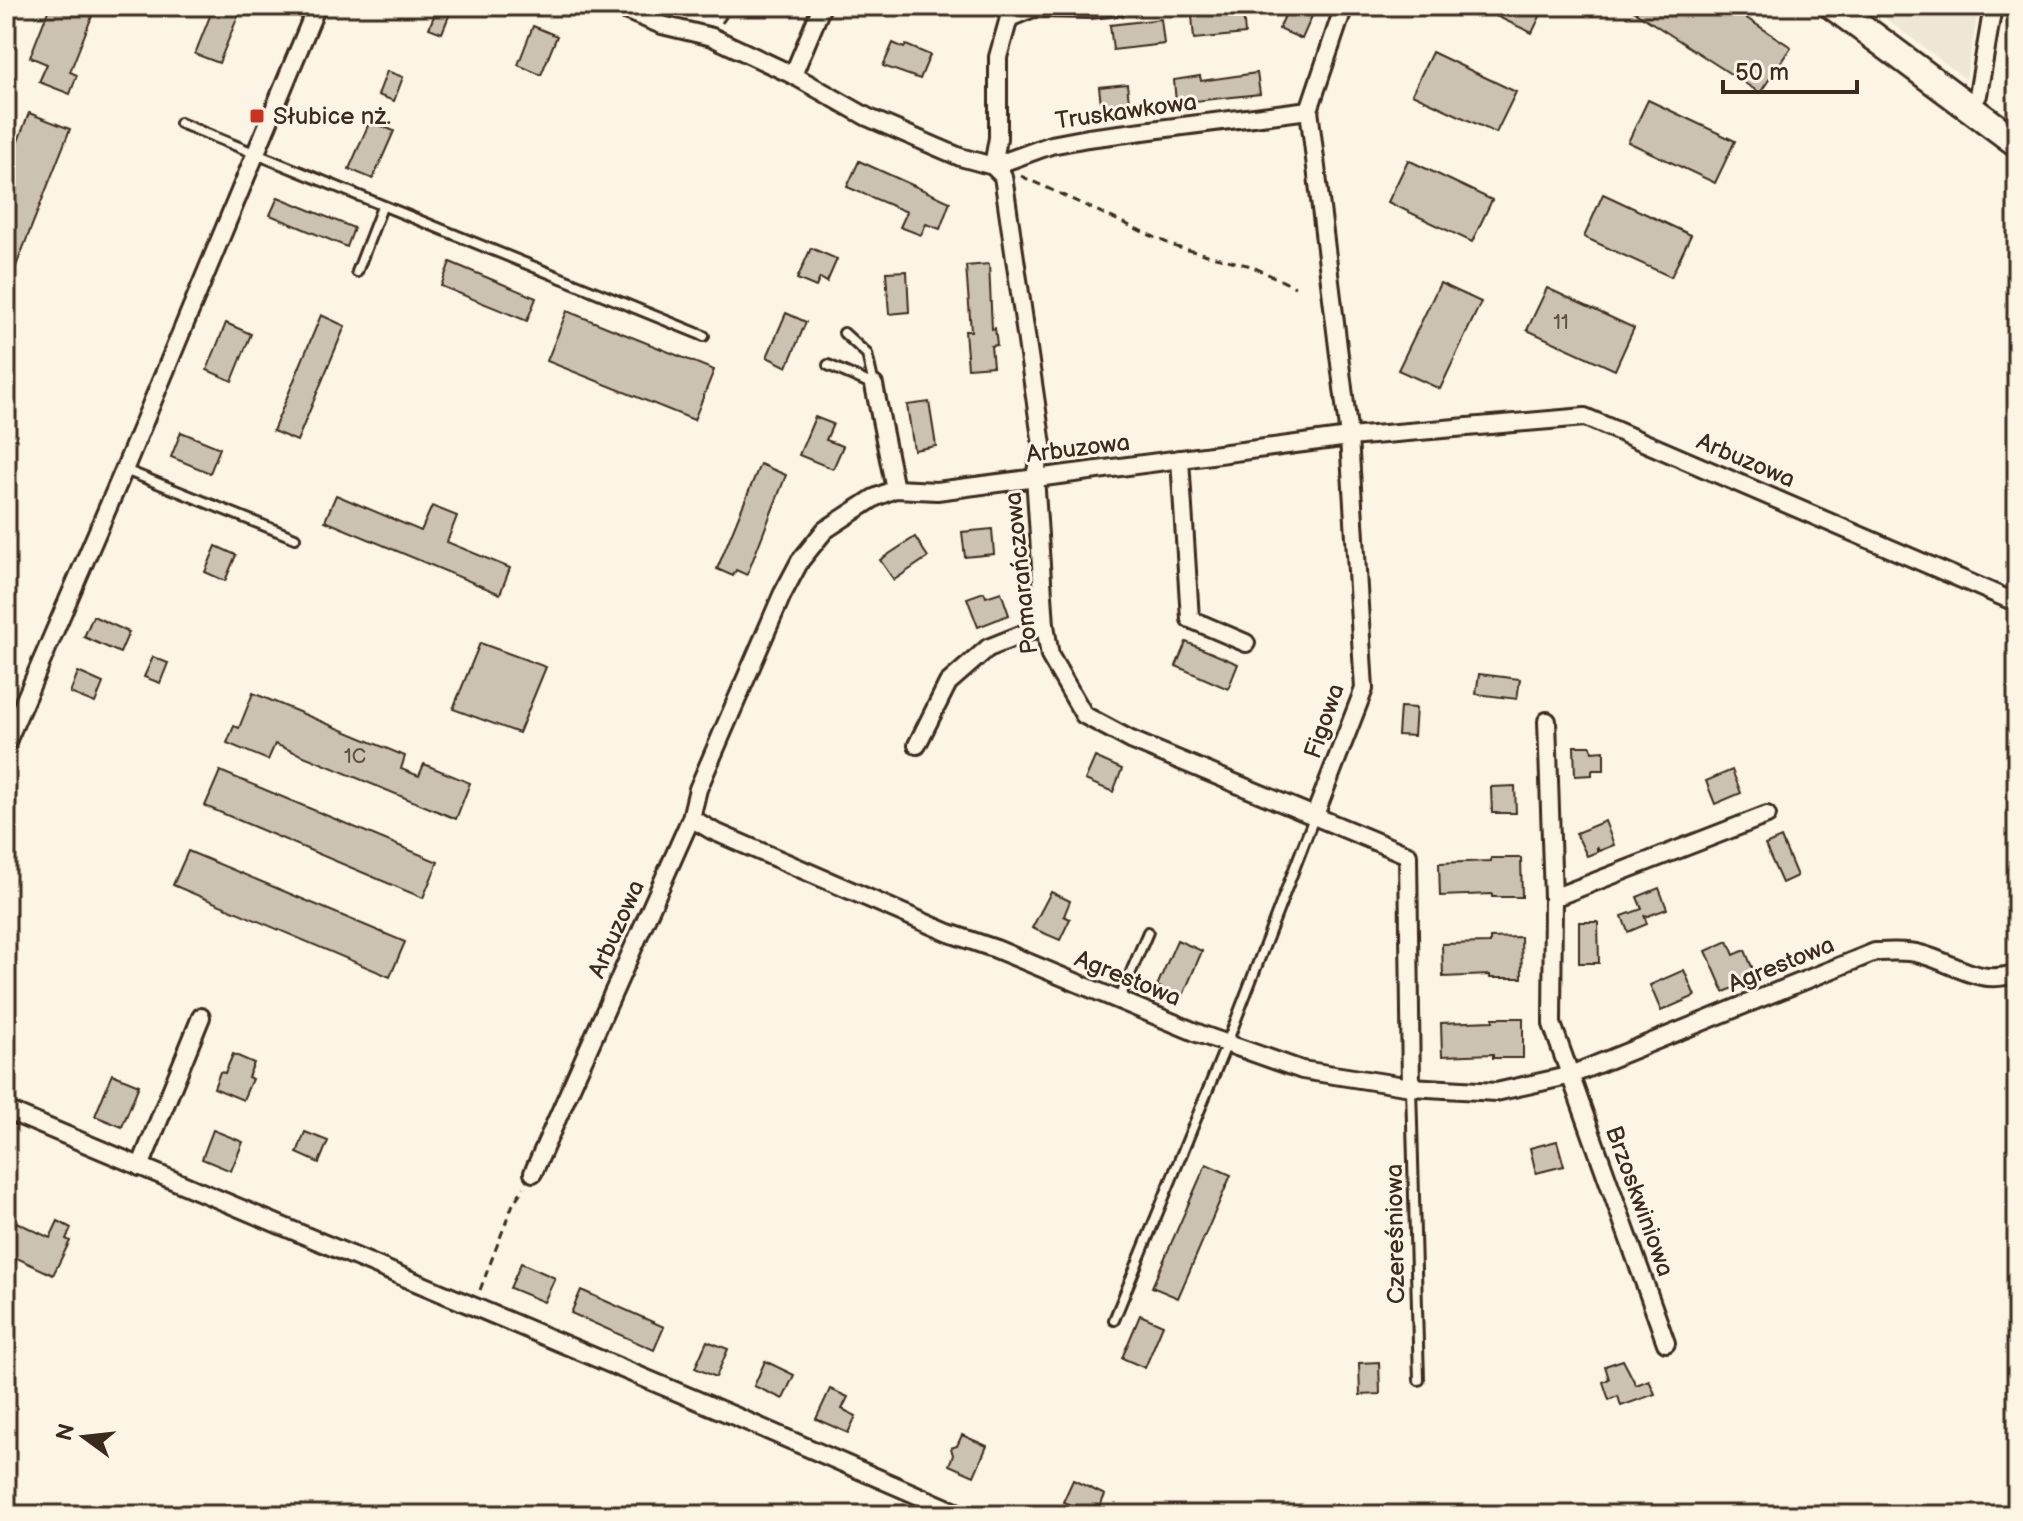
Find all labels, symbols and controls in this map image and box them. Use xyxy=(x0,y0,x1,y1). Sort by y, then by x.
scale bar xyxy=(1723,44,1857,94)
text: 50 m xyxy=(1735,58,1789,87)
street label: Truskawkowa xyxy=(1053,87,1199,136)
place label: Słubice nż. xyxy=(273,102,391,131)
marker: Słubice nż. xyxy=(248,107,266,125)
house number: 11 xyxy=(1553,311,1569,335)
street label: Arbuzowa xyxy=(1692,427,1799,494)
street label: Arbuzowa xyxy=(1025,428,1132,469)
street label: Pomarańczowa xyxy=(999,490,1044,655)
street label: Figowa xyxy=(1298,680,1351,762)
house number: 1C xyxy=(344,745,366,769)
street label: Arbuzowa xyxy=(582,876,651,983)
street label: Agrestowa xyxy=(1724,930,1839,999)
street label: Agrestowa xyxy=(1070,944,1185,1013)
street label: Brzoskwiniowa xyxy=(1599,1122,1680,1280)
street label: Czereśniowa xyxy=(1380,1164,1411,1304)
north arrow xyxy=(44,1397,124,1477)
text: N xyxy=(51,1421,81,1444)

